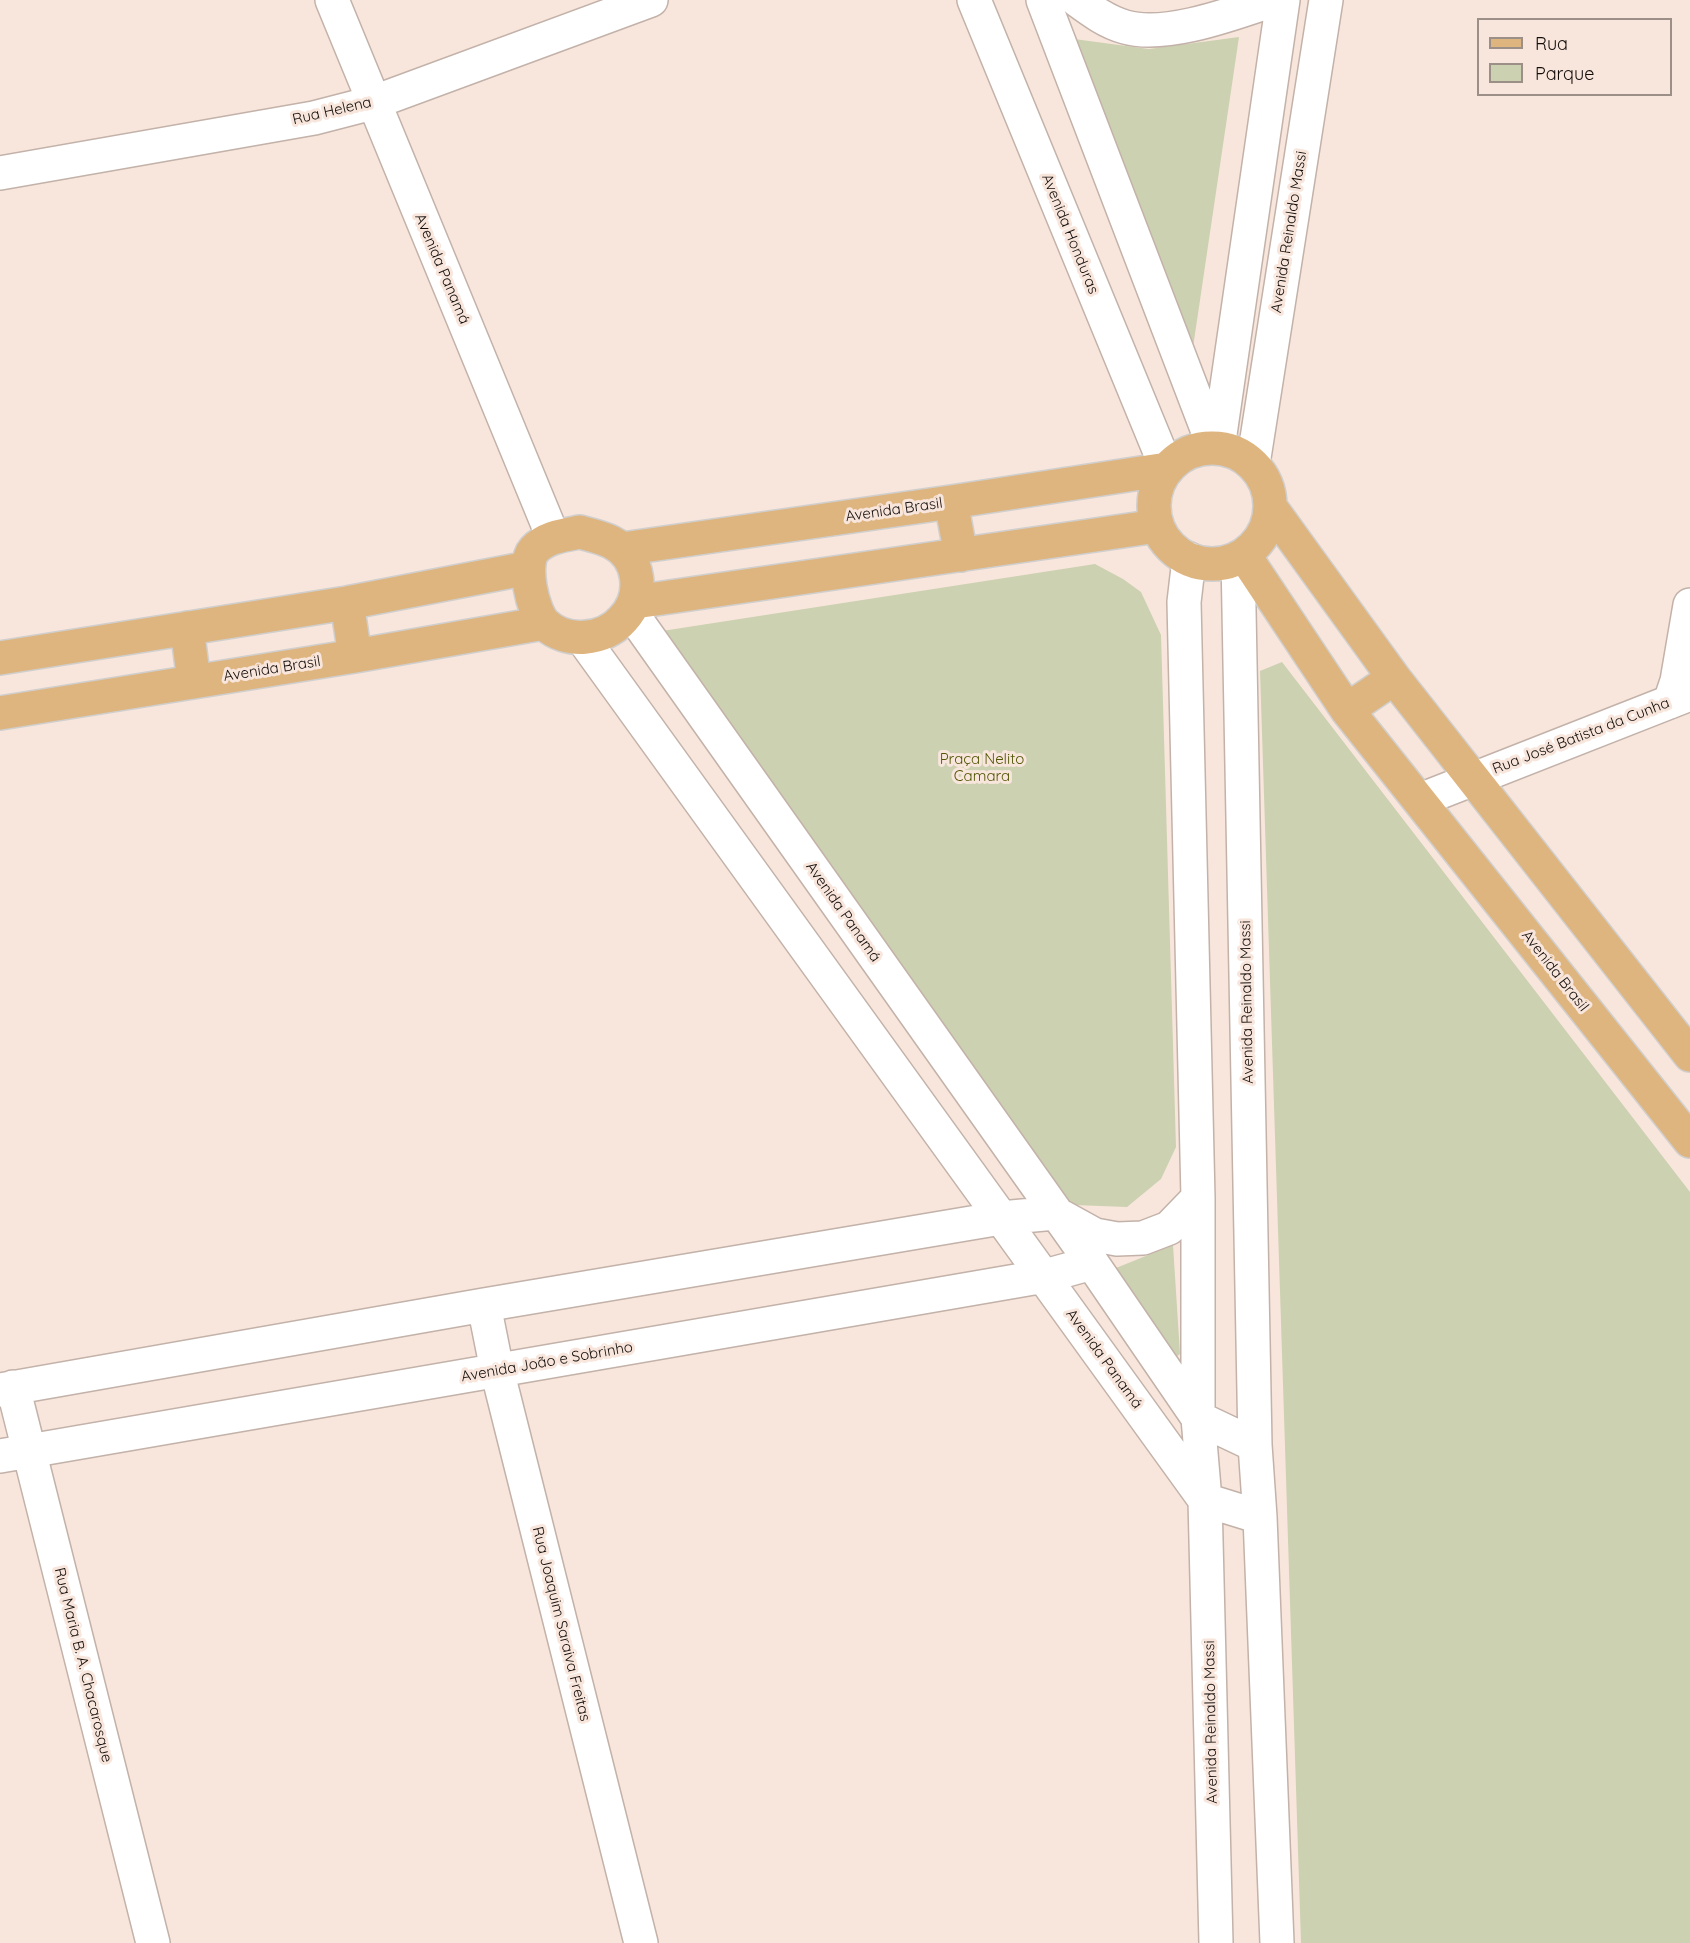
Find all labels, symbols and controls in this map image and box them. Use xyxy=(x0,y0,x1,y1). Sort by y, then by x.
legend xyxy=(1477,18,1672,96)
text: Rua xyxy=(1535,32,1568,55)
text: Parque xyxy=(1535,62,1594,85)
street label: Rua Helena xyxy=(291,93,373,129)
street label: Avenida Reinaldo Massi xyxy=(1267,150,1311,314)
street label: Avenida Honduras xyxy=(1038,171,1102,297)
street label: Avenida Panamá xyxy=(411,211,473,327)
street label: Avenida Brasil xyxy=(844,494,944,526)
street label: Avenida Brasil xyxy=(222,652,322,686)
street label: Rua José Batista da Cunha xyxy=(1490,694,1672,778)
park label: Praça Nelito Camara xyxy=(940,750,1024,785)
street label: Avenida Panamá xyxy=(802,858,884,966)
street label: Avenida Reinaldo Massi xyxy=(1237,920,1257,1084)
street label: Avenida Brasil xyxy=(1518,927,1592,1015)
street label: Avenida Panamá xyxy=(1062,1306,1146,1412)
street label: Avenida João e Sobrinho xyxy=(460,1338,634,1386)
street label: Rua Joaquim Saraiva Freitas xyxy=(528,1525,594,1723)
street label: Rua Maria B. A. Chacarosque xyxy=(50,1566,116,1764)
street label: Avenida Reinaldo Massi xyxy=(1201,1640,1221,1804)

